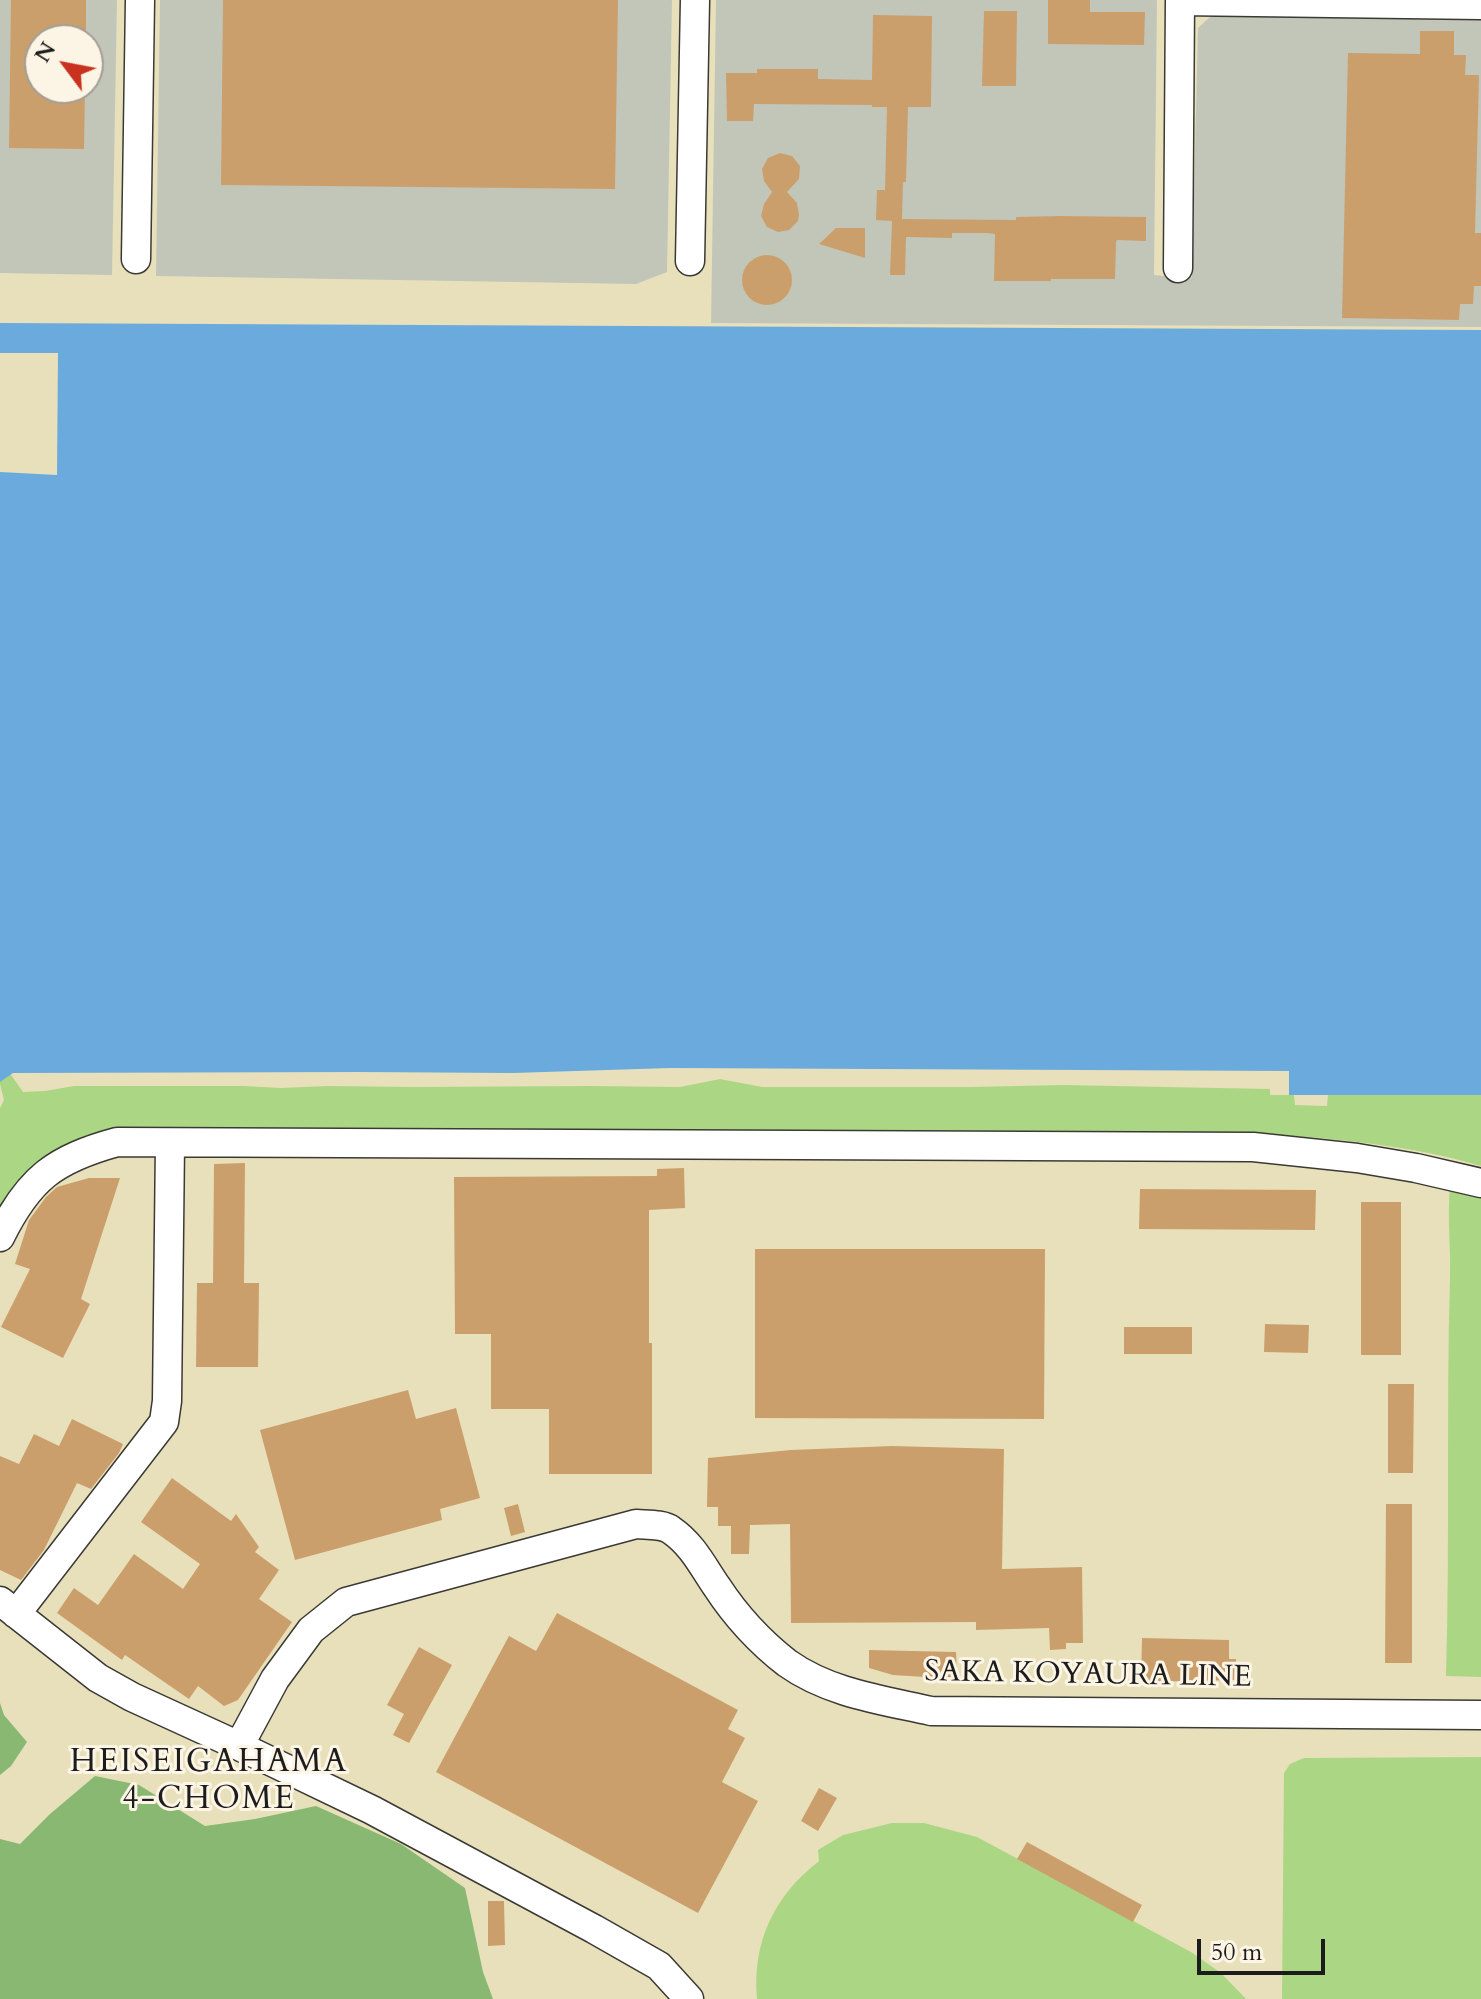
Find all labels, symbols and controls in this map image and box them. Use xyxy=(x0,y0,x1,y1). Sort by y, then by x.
north arrow xyxy=(24,24,104,104)
text: N xyxy=(28,36,63,68)
street label: SAKA KOYAURA LINE xyxy=(924,1655,1252,1697)
district label: HEISEIGAHAMA 4-CHOME xyxy=(70,1745,348,1820)
scale bar xyxy=(1201,1923,1329,1973)
text: 50 m xyxy=(1211,1936,1262,1969)

